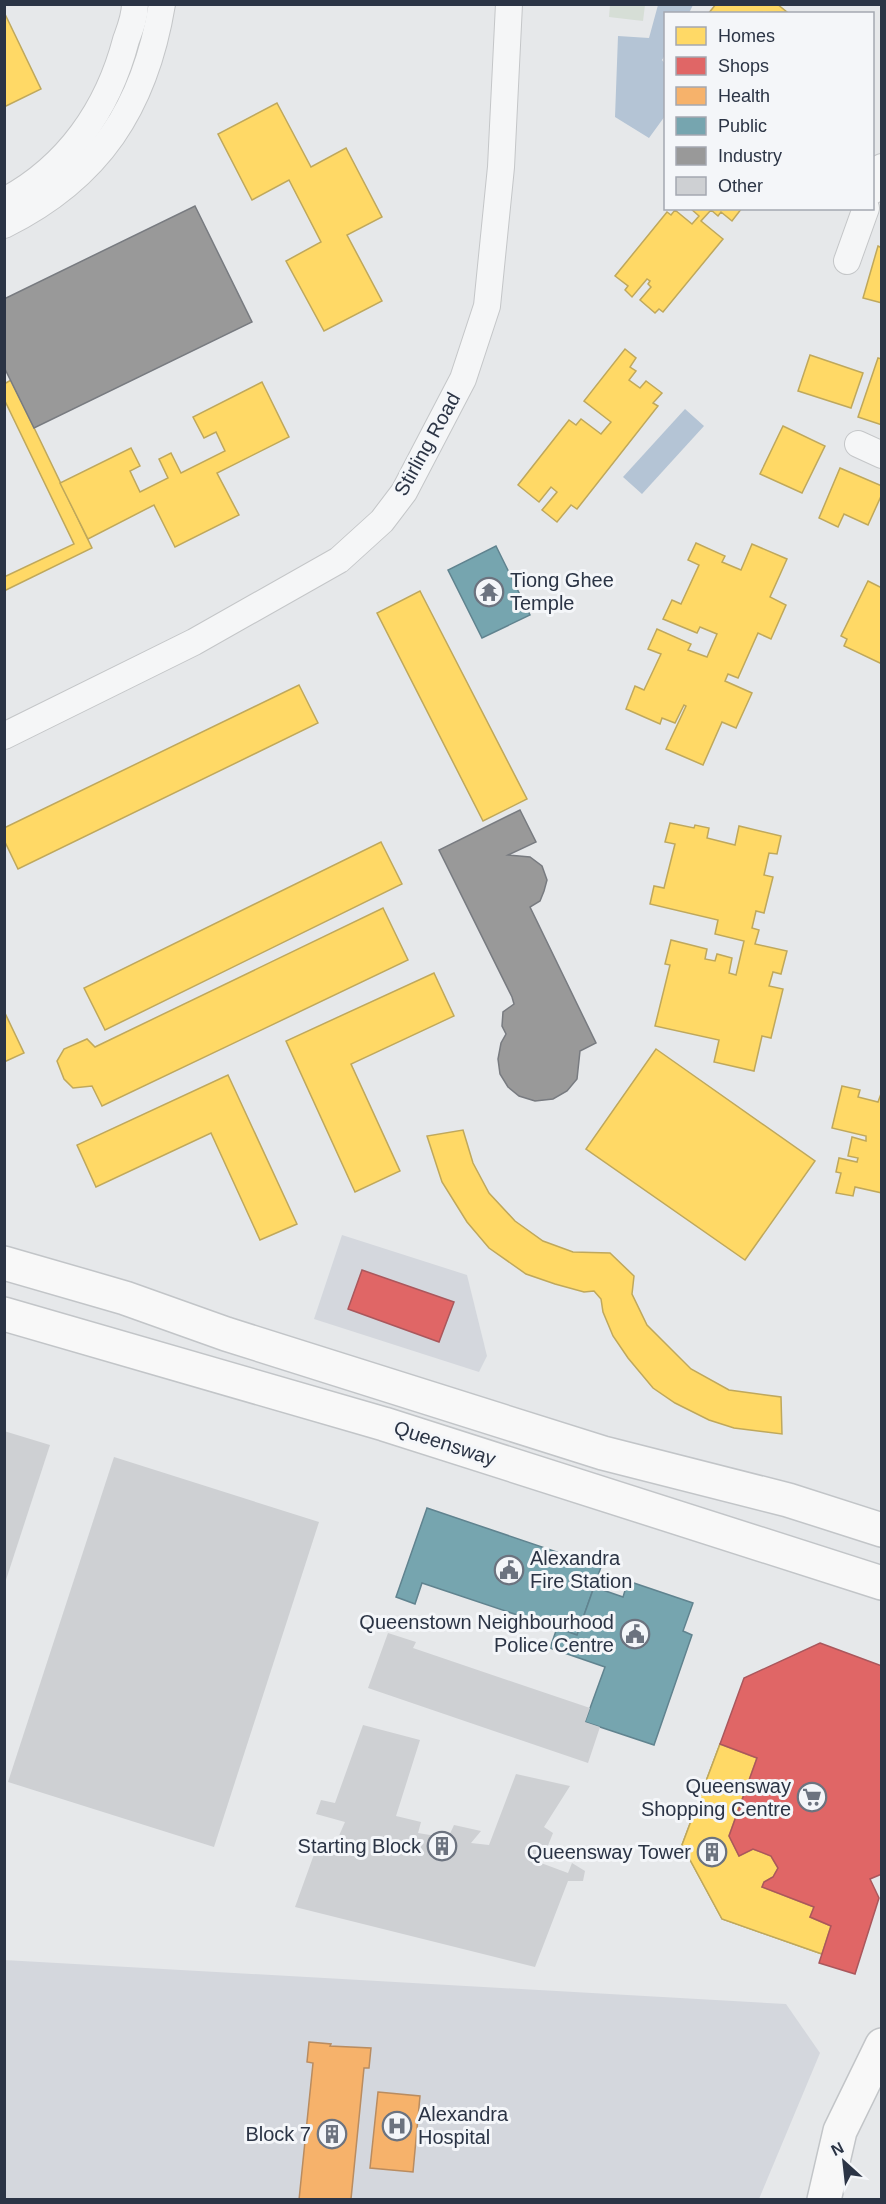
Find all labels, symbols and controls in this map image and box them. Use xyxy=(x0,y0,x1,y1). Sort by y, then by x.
legend xyxy=(664,12,874,210)
text: Homes xyxy=(718,26,775,46)
text: Shops xyxy=(718,56,769,76)
text: Health xyxy=(718,86,770,106)
text: Public xyxy=(718,116,767,136)
text: Industry xyxy=(718,146,782,166)
text: Other xyxy=(718,176,763,196)
street label: Stirling Road xyxy=(390,389,464,499)
place label: Tiong Ghee Temple xyxy=(510,569,614,614)
temple icon: Tiong Ghee Temple xyxy=(473,576,505,608)
street label: Queensway xyxy=(391,1416,499,1470)
place label: Alexandra Fire Station xyxy=(530,1547,632,1592)
public building icon: Alexandra Fire Station xyxy=(493,1554,525,1586)
place label: Queenstown Neighbourhood Police Centre xyxy=(359,1611,614,1656)
public building icon: Queenstown Neighbourhood Police Centre xyxy=(619,1618,651,1650)
place label: Queensway Shopping Centre xyxy=(641,1775,791,1820)
supermarket icon: Queensway Shopping Centre xyxy=(796,1781,828,1813)
building icon: Starting Block xyxy=(426,1830,458,1862)
place label: Starting Block xyxy=(298,1835,422,1857)
building icon: Queensway Tower xyxy=(696,1836,728,1868)
place label: Queensway Tower xyxy=(527,1841,691,1863)
place label: Alexandra Hospital xyxy=(418,2103,509,2148)
hospital icon: Alexandra Hospital xyxy=(381,2110,413,2142)
building icon: Block 7 xyxy=(316,2118,348,2150)
place label: Block 7 xyxy=(245,2123,311,2145)
north arrow xyxy=(814,2132,874,2192)
text: N xyxy=(828,2139,846,2159)

